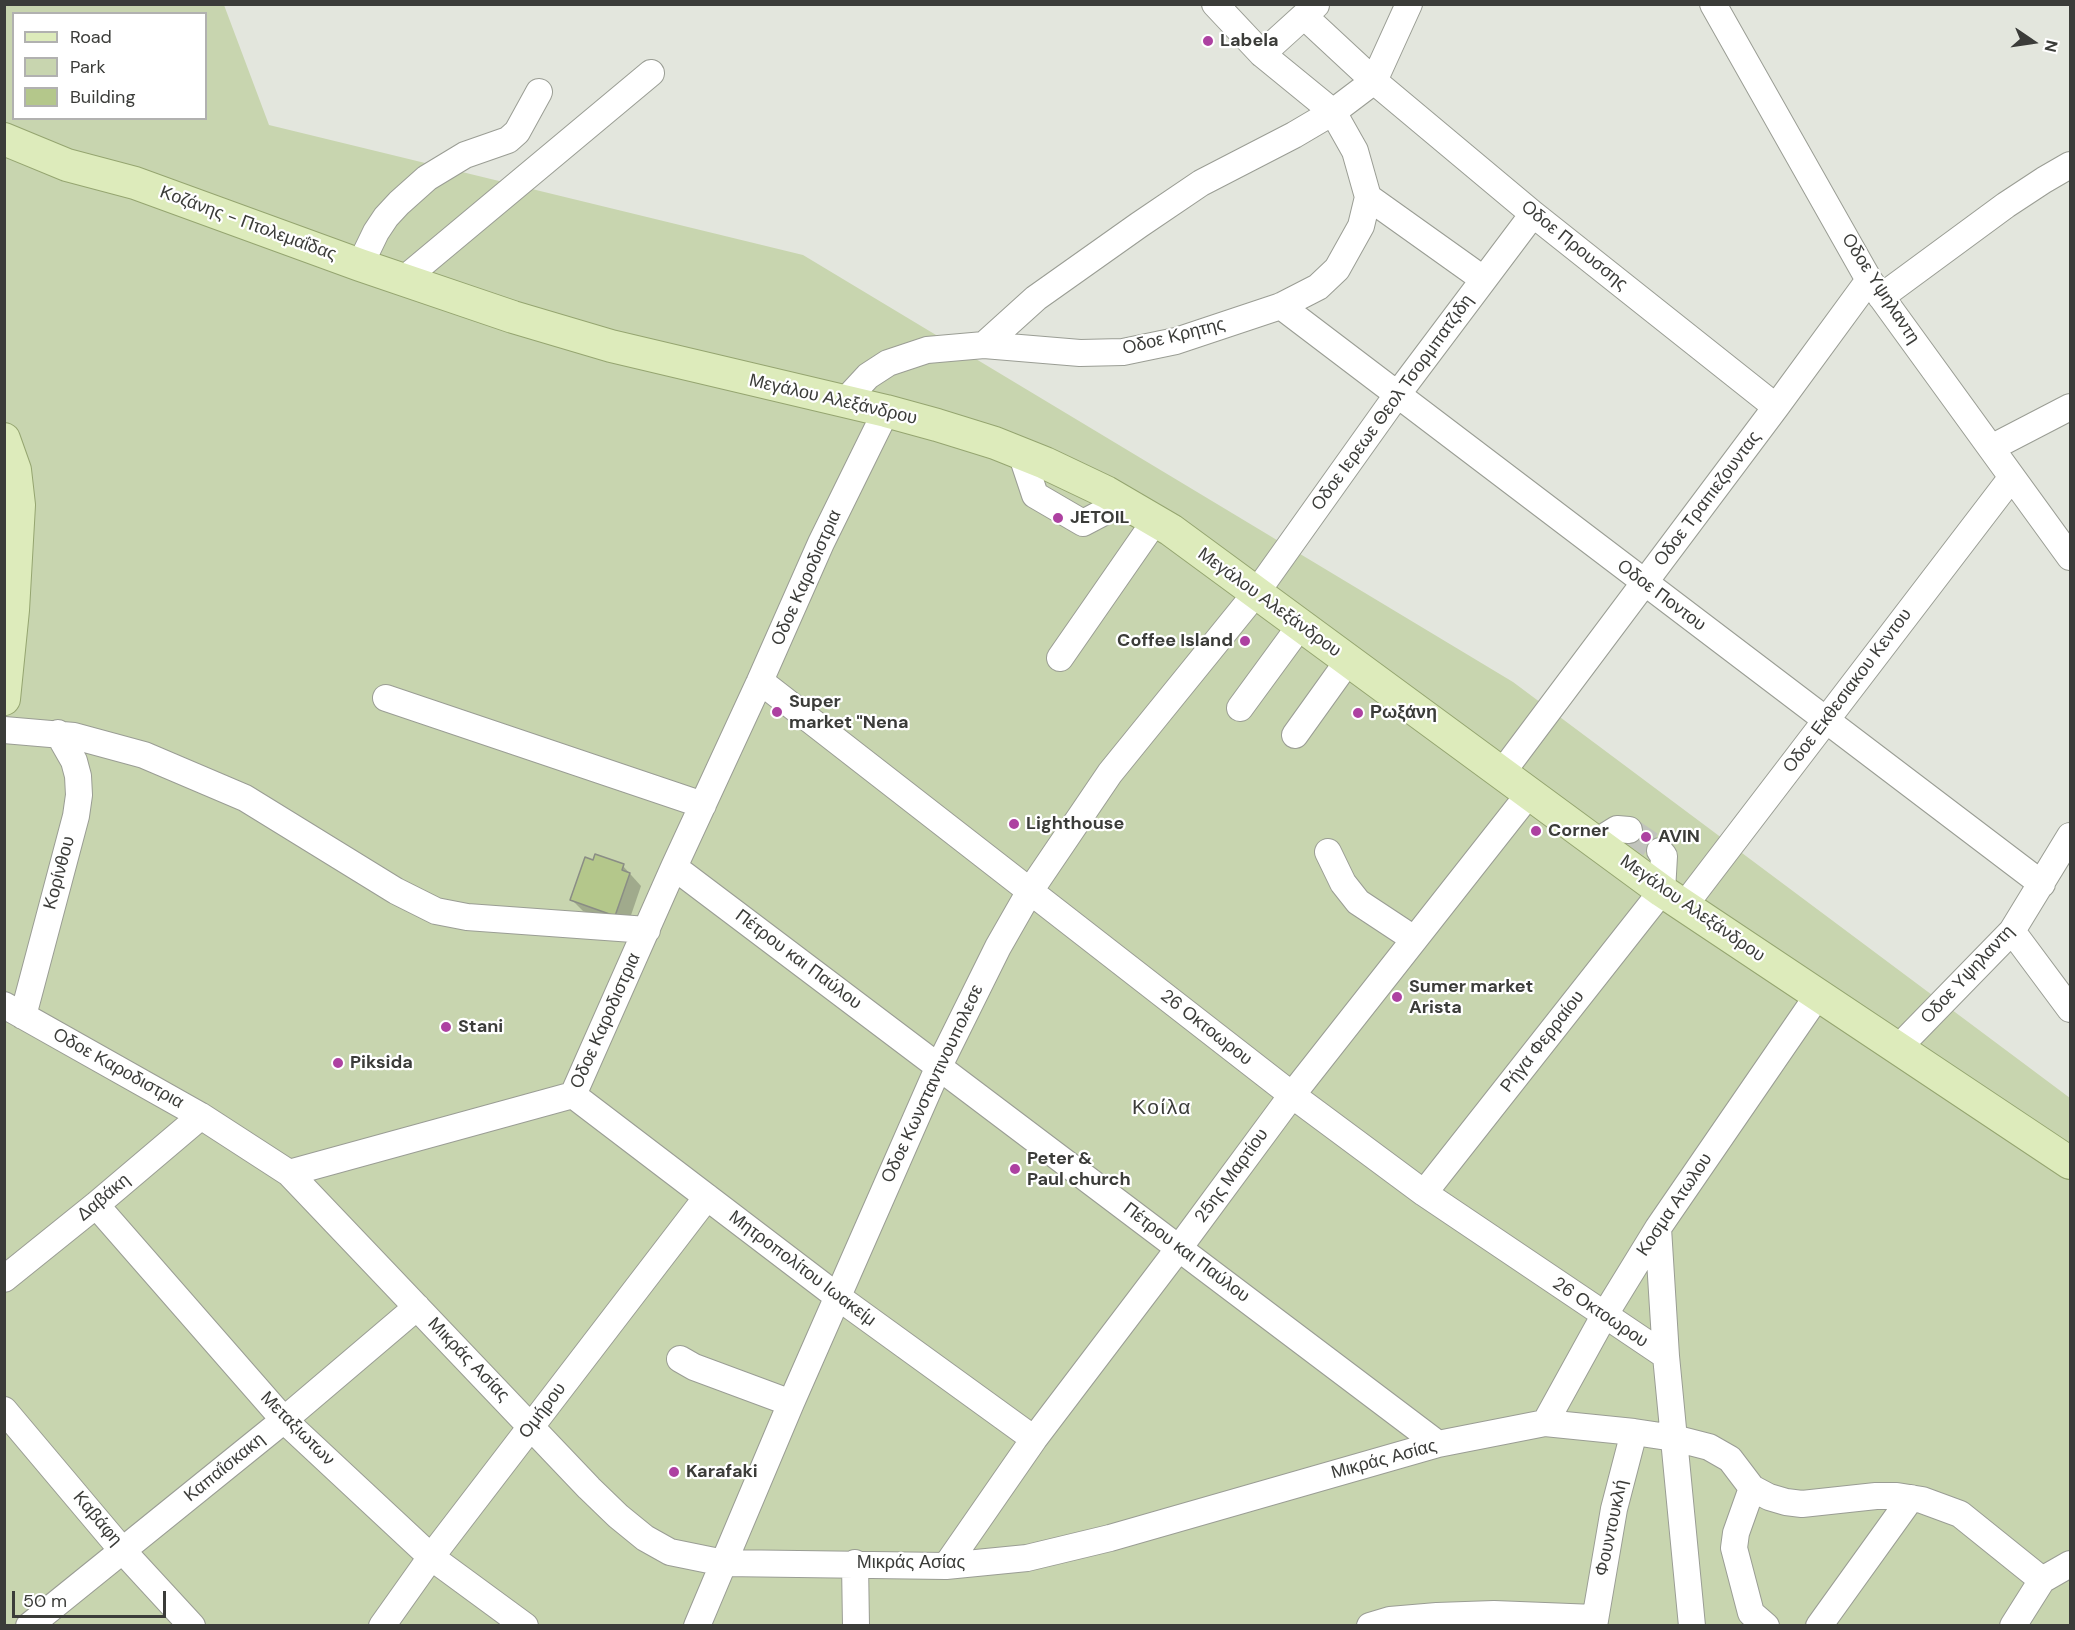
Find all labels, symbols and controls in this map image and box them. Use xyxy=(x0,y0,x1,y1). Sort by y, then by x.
legend xyxy=(12,12,207,120)
north arrow xyxy=(2003,12,2063,72)
text: Road xyxy=(70,25,112,49)
place label: Labela xyxy=(1220,30,1279,52)
marker: Labela xyxy=(1201,34,1215,48)
text: N xyxy=(2039,38,2063,54)
text: Park xyxy=(70,55,106,79)
text: Building xyxy=(70,85,135,109)
street label: Κοζάνης - Πτολεμαΐδας xyxy=(157,182,339,266)
street label: Oδοε Προυσσης xyxy=(1516,196,1632,296)
street label: Oδοε Υψηλαντη xyxy=(1836,230,1924,348)
street label: Oδοε Ιερεωε Θεολ Τσορμπατζιδη xyxy=(1307,291,1479,515)
street label: Oδοε Κρητης xyxy=(1121,314,1227,360)
street label: Μεγάλου Αλεξάνδρου xyxy=(747,370,919,430)
street label: Oδοε Τραπιεζουντας xyxy=(1650,427,1766,571)
street label: Oδοε Καροδιστρια xyxy=(767,507,847,649)
place label: JETOIL xyxy=(1070,507,1130,529)
marker: JETOIL xyxy=(1051,511,1065,525)
street label: Μεγάλου Αλεξάνδρου xyxy=(1193,544,1345,662)
street label: Oδοε Ποντου xyxy=(1612,556,1710,636)
street label: Oδοε Εκθεσιακου Κεντου xyxy=(1779,605,1917,777)
place label: Coffee Island xyxy=(1117,630,1233,652)
marker: Coffee Island xyxy=(1238,634,1252,648)
place label: Super market "Nena xyxy=(789,691,908,734)
place label: Ρωξάνη xyxy=(1370,702,1437,724)
marker: Super market "Nena xyxy=(770,705,784,719)
marker: Ρωξάνη xyxy=(1351,706,1365,720)
place label: Lighthouse xyxy=(1026,813,1124,835)
marker: Lighthouse xyxy=(1007,817,1021,831)
place label: Corner xyxy=(1548,820,1609,842)
marker: Corner xyxy=(1529,824,1543,838)
place label: AVIN xyxy=(1658,826,1700,848)
marker: AVIN xyxy=(1639,830,1653,844)
street label: Κορίνθου xyxy=(40,834,80,912)
street label: Μεγάλου Αλεξάνδρου xyxy=(1615,851,1769,967)
street label: Πέτρου και Παύλου xyxy=(730,905,866,1015)
street label: Oδοε Υψηλαντη xyxy=(1917,921,2019,1029)
street label: Oδοε Καροδιστρια xyxy=(566,950,646,1092)
place label: Sumer market Arista xyxy=(1409,976,1533,1018)
street label: Oδοε Κωνσταντινουπολεσε xyxy=(877,981,989,1187)
street label: 26 Οκτοωρου xyxy=(1156,985,1256,1071)
street label: Ρήγα Φερραίου xyxy=(1497,987,1589,1097)
marker: Sumer market Arista xyxy=(1390,990,1404,1004)
place label: Stani xyxy=(458,1016,503,1038)
marker: Stani xyxy=(439,1020,453,1034)
street label: Oδοε Καροδιστρια xyxy=(49,1024,187,1114)
place label: Piksida xyxy=(350,1052,413,1074)
marker: Piksida xyxy=(331,1056,345,1070)
district label: Κοίλα xyxy=(1132,1095,1192,1121)
street label: 25ης Μαρτίου xyxy=(1191,1125,1273,1227)
place label: Peter & Paul church xyxy=(1027,1148,1131,1190)
street label: Κοσμα Ατωλου xyxy=(1633,1149,1717,1261)
marker: Peter & Paul church xyxy=(1008,1162,1022,1176)
street label: Δαβάκη xyxy=(73,1170,135,1226)
street label: Πέτρου και Παύλου xyxy=(1118,1198,1254,1308)
street label: Μητροπολίτου Ιωακείμ xyxy=(724,1207,880,1331)
street label: 26 Οκτοωρου xyxy=(1548,1273,1652,1353)
street label: Μικράς Ασίας xyxy=(423,1314,513,1406)
street label: Ομήρου xyxy=(515,1379,571,1443)
street label: Μεταξιωτων xyxy=(255,1387,339,1471)
street label: Καπαΐσκακη xyxy=(180,1429,270,1507)
street label: Μικράς Ασίας xyxy=(1329,1436,1439,1484)
place label: Karafaki xyxy=(686,1461,758,1483)
marker: Karafaki xyxy=(667,1465,681,1479)
street label: Φουντουκλή xyxy=(1591,1478,1633,1578)
street label: Καβάφη xyxy=(68,1487,126,1551)
street label: Μικράς Ασίας xyxy=(857,1552,965,1574)
scale bar xyxy=(15,1579,170,1617)
text: 50 m xyxy=(23,1589,67,1613)

